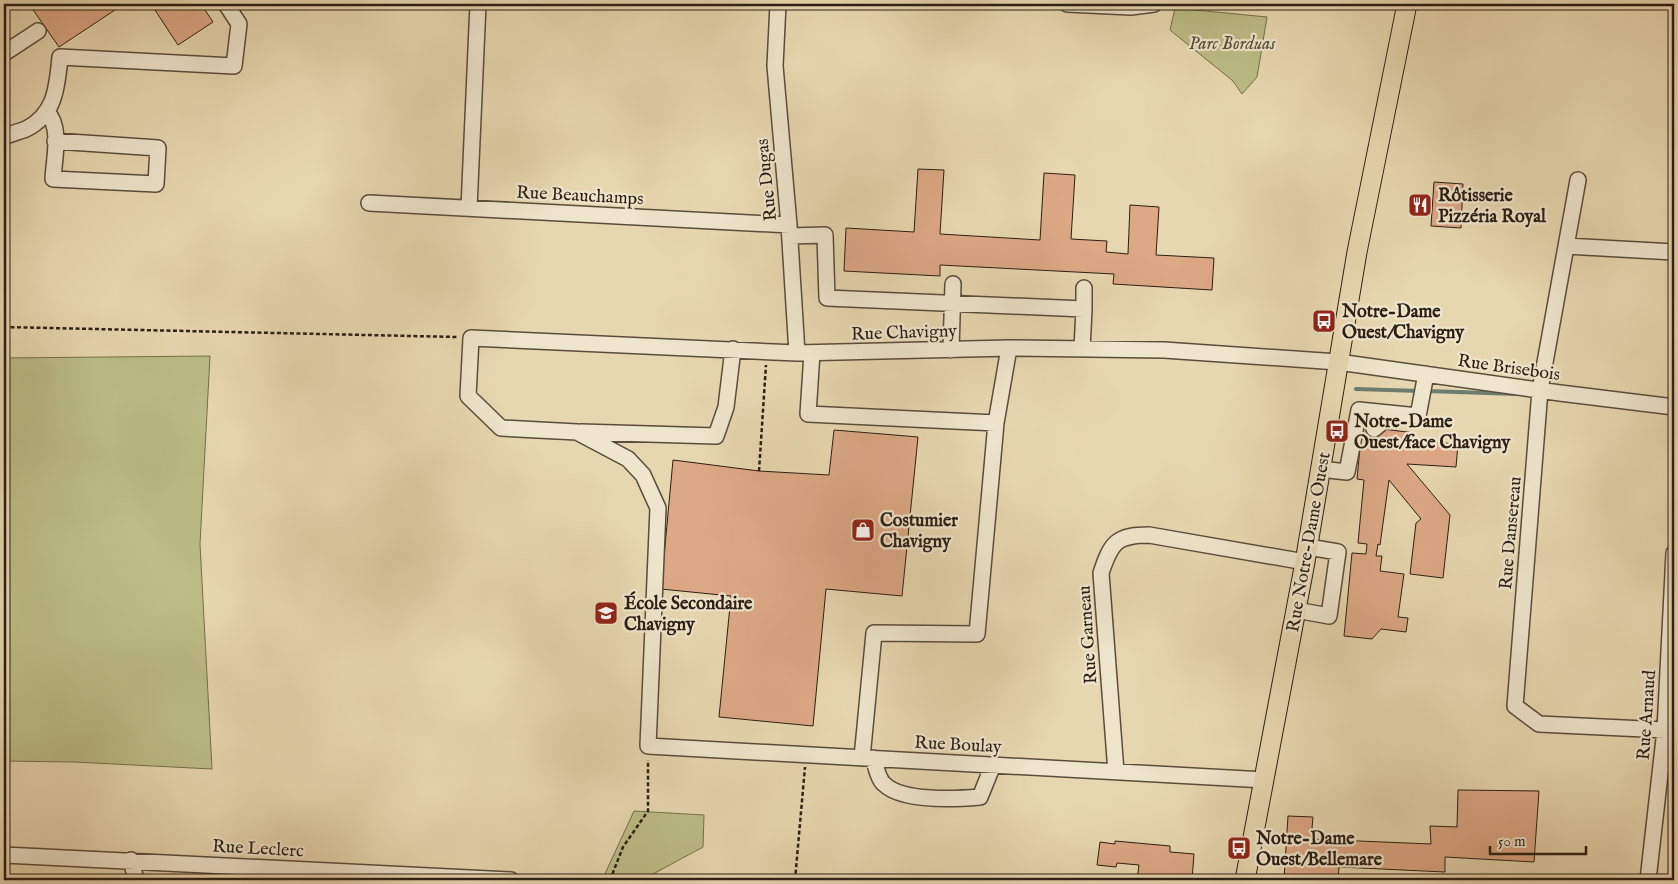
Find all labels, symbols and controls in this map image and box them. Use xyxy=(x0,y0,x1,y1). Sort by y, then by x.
park label: Parc Borduas xyxy=(1189,33,1276,56)
street label: Rue Dugas xyxy=(752,137,783,222)
street label: Rue Beauchamps xyxy=(516,182,644,211)
place label: Rôtisserie Pizzéria Royal xyxy=(1438,185,1547,229)
restaurant icon: Rôtisserie Pizzéria Royal xyxy=(1407,192,1433,218)
place label: Notre-Dame Ouest/Chavigny xyxy=(1341,301,1465,345)
bus stop icon: Notre-Dame Ouest/Chavigny xyxy=(1311,308,1337,334)
street label: Rue Chavigny xyxy=(851,320,958,347)
street label: Rue Brisebois xyxy=(1456,350,1562,387)
place label: Notre-Dame Ouest/face Chavigny xyxy=(1353,411,1511,455)
bus stop icon: Notre-Dame Ouest/face Chavigny xyxy=(1324,418,1350,444)
street label: Rue Notre-Dame Ouest xyxy=(1282,450,1337,634)
street label: Rue Dansereau xyxy=(1495,476,1528,591)
place label: Costumier Chavigny xyxy=(880,510,958,554)
shop icon: Costumier Chavigny xyxy=(850,517,876,543)
street label: Rue Garneau xyxy=(1074,585,1103,685)
place label: École Secondaire Chavigny xyxy=(624,591,753,637)
school or university icon: École Secondaire Chavigny xyxy=(593,600,619,626)
street label: Rue Arnaud xyxy=(1633,669,1662,761)
street label: Rue Boulay xyxy=(914,732,1002,759)
scale bar xyxy=(1490,824,1587,856)
place label: Notre-Dame Ouest/Bellemare xyxy=(1255,828,1383,872)
text: 50 m xyxy=(1498,832,1526,851)
bus stop icon: Notre-Dame Ouest/Bellemare xyxy=(1226,835,1252,861)
street label: Rue Leclerc xyxy=(212,836,304,863)

